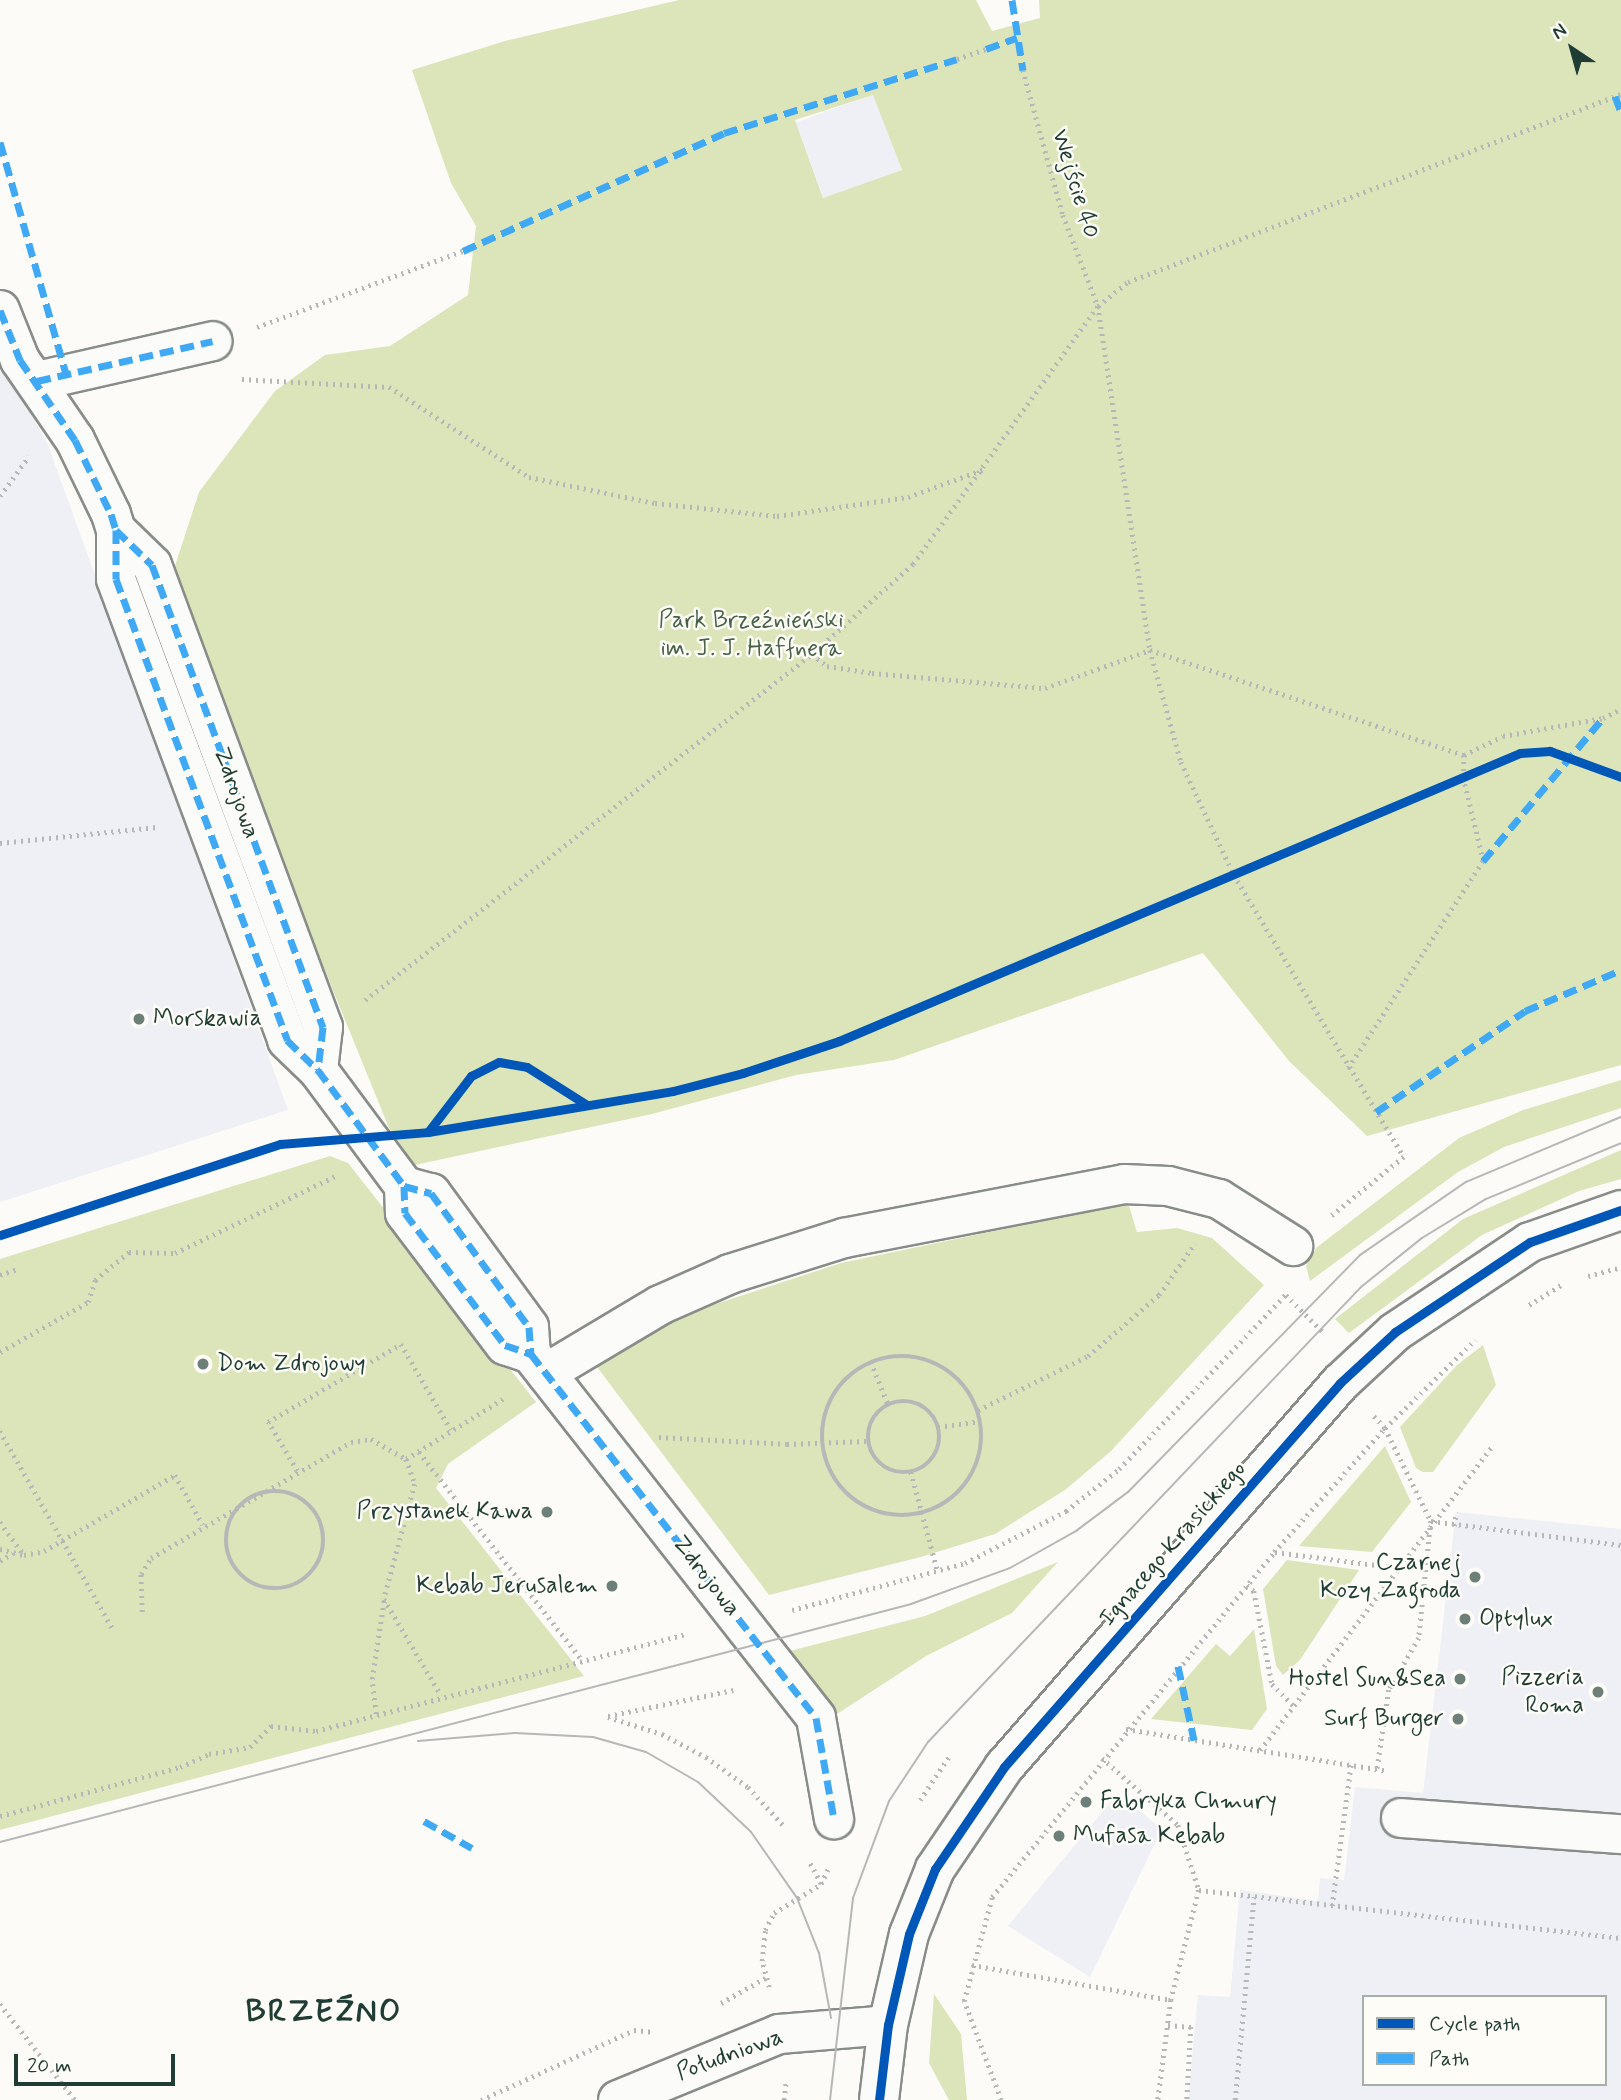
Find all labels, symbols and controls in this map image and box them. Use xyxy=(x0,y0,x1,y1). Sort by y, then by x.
north arrow xyxy=(1537,14,1607,84)
text: N xyxy=(1547,18,1572,45)
street label: Wejście 40 xyxy=(1045,126,1105,242)
park label: Park Brzeźnieński im. J. J. Haffnera xyxy=(658,607,844,663)
street label: Zdrojowa xyxy=(206,744,266,842)
place label: Morskawia xyxy=(153,1005,262,1033)
marker: Morskawia xyxy=(131,1011,147,1027)
place label: Dom Zdrojowy xyxy=(217,1350,367,1378)
marker: Dom Zdrojowy xyxy=(195,1356,211,1372)
street label: Ignacego Krasickiego xyxy=(1092,1454,1254,1634)
place label: Przystanek Kawa xyxy=(357,1498,533,1526)
marker: Przystanek Kawa xyxy=(539,1504,555,1520)
street label: Zdrojowa xyxy=(665,1530,747,1622)
place label: Czarnej Kozy Zagroda xyxy=(1320,1549,1461,1605)
marker: Czarnej Kozy Zagroda xyxy=(1467,1569,1483,1585)
place label: Kebab Jerusalem xyxy=(415,1572,598,1600)
marker: Kebab Jerusalem xyxy=(604,1578,620,1594)
place label: Optylux xyxy=(1479,1605,1553,1633)
marker: Optylux xyxy=(1457,1611,1473,1627)
place label: Pizzeria Roma xyxy=(1501,1664,1584,1720)
place label: Hostel Sun&Sea xyxy=(1291,1665,1446,1693)
marker: Hostel Sun&Sea xyxy=(1452,1671,1468,1687)
marker: Pizzeria Roma xyxy=(1590,1684,1606,1700)
place label: Surf Burger xyxy=(1324,1705,1444,1733)
marker: Surf Burger xyxy=(1450,1711,1466,1727)
place label: Fabryka Chmury xyxy=(1100,1788,1282,1816)
marker: Fabryka Chmury xyxy=(1078,1794,1094,1810)
place label: Mufasa Kebab xyxy=(1073,1822,1225,1850)
marker: Mufasa Kebab xyxy=(1051,1828,1067,1844)
district label: BRZEŹNO xyxy=(247,1993,401,2031)
legend xyxy=(1362,1995,1607,2086)
text: Cycle path xyxy=(1429,2010,1520,2038)
street label: Południowa xyxy=(673,2022,787,2088)
scale bar xyxy=(18,2040,178,2084)
text: Path xyxy=(1429,2045,1469,2073)
text: 20 m xyxy=(27,2052,72,2080)

